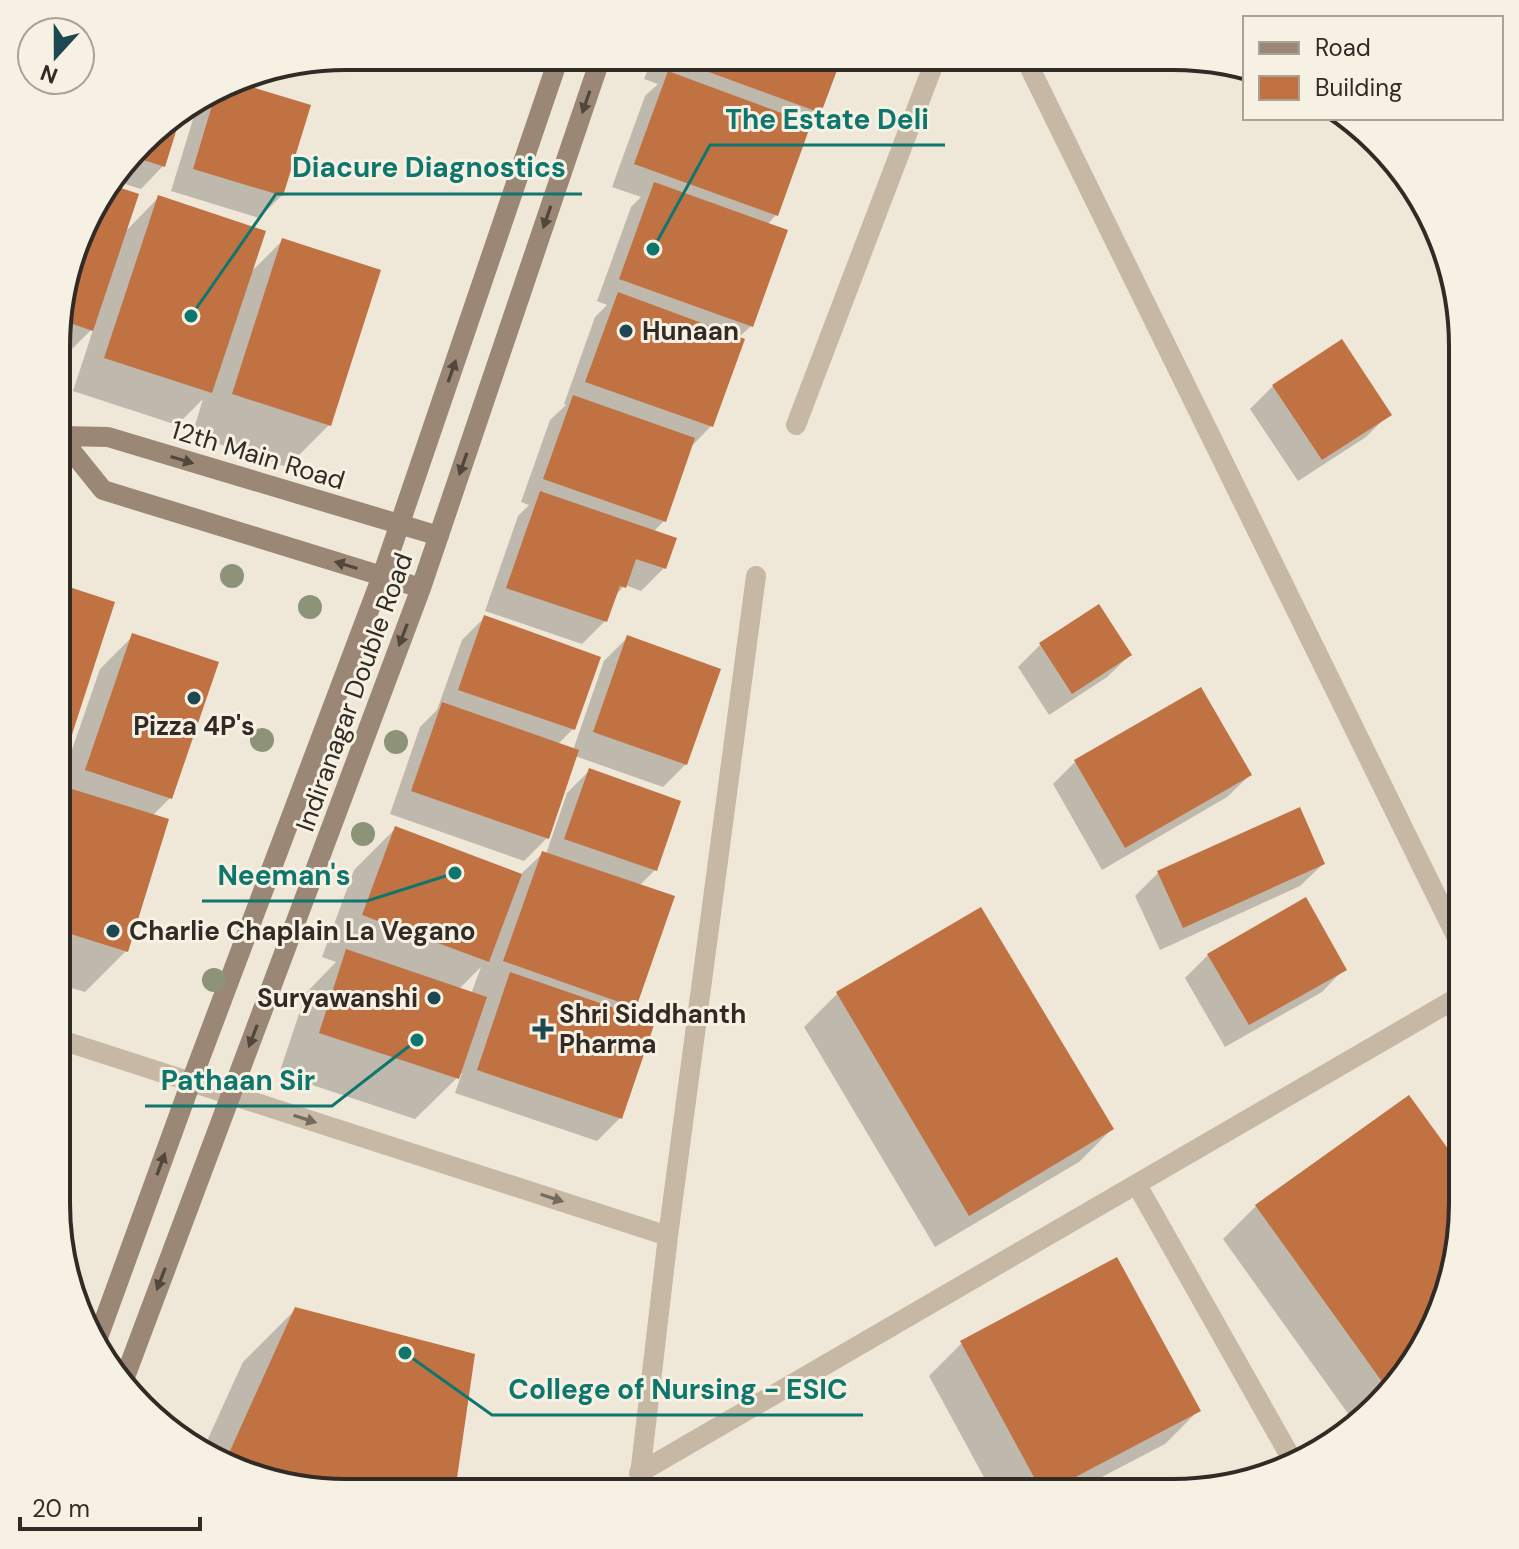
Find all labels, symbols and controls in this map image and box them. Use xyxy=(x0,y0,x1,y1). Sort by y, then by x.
north arrow xyxy=(16,16,96,96)
legend xyxy=(1243,16,1503,120)
text: Road xyxy=(1315,32,1371,63)
text: N xyxy=(36,58,62,91)
text: Building xyxy=(1315,72,1402,103)
one-way arrow xyxy=(579,91,591,115)
callout: The Estate Deli xyxy=(710,93,945,145)
text: The Estate Deli xyxy=(725,101,929,138)
callout: Diacure Diagnostics xyxy=(276,142,582,194)
text: Diacure Diagnostics xyxy=(292,149,566,186)
one-way arrow xyxy=(540,206,552,230)
place label: Hunaan xyxy=(642,314,739,348)
marker: Hunaan xyxy=(617,322,635,340)
one-way arrow xyxy=(446,359,458,383)
street label: 12th Main Road xyxy=(167,412,349,498)
one-way arrow xyxy=(457,452,469,476)
one-way arrow xyxy=(171,454,195,467)
street label: Indiranagar Double Road xyxy=(288,548,420,836)
one-way arrow xyxy=(334,558,358,571)
one-way arrow xyxy=(396,623,409,647)
marker: Pizza 4P's xyxy=(185,689,203,707)
place label: Pizza 4P's xyxy=(133,709,255,743)
callout: Neeman's xyxy=(202,849,367,901)
text: Neeman's xyxy=(217,857,351,894)
place label: Charlie Chaplain La Vegano xyxy=(129,914,476,948)
marker: Charlie Chaplain La Vegano xyxy=(104,922,122,940)
place label: Suryawanshi xyxy=(257,981,418,1015)
marker: Suryawanshi xyxy=(425,989,443,1007)
place label: Shri Siddhanth Pharma xyxy=(559,997,746,1061)
marker: Shri Siddhanth Pharma xyxy=(534,1020,552,1038)
one-way arrow xyxy=(246,1024,259,1048)
callout: Pathaan Sir xyxy=(145,1054,332,1106)
text: Pathaan Sir xyxy=(161,1062,315,1099)
one-way arrow xyxy=(293,1113,317,1125)
one-way arrow xyxy=(156,1152,168,1176)
one-way arrow xyxy=(541,1193,565,1205)
one-way arrow xyxy=(155,1268,167,1292)
callout: College of Nursing - ESIC xyxy=(492,1363,863,1415)
text: College of Nursing - ESIC xyxy=(508,1371,848,1408)
scale bar xyxy=(20,1481,200,1531)
text: 20 m xyxy=(32,1493,90,1524)

